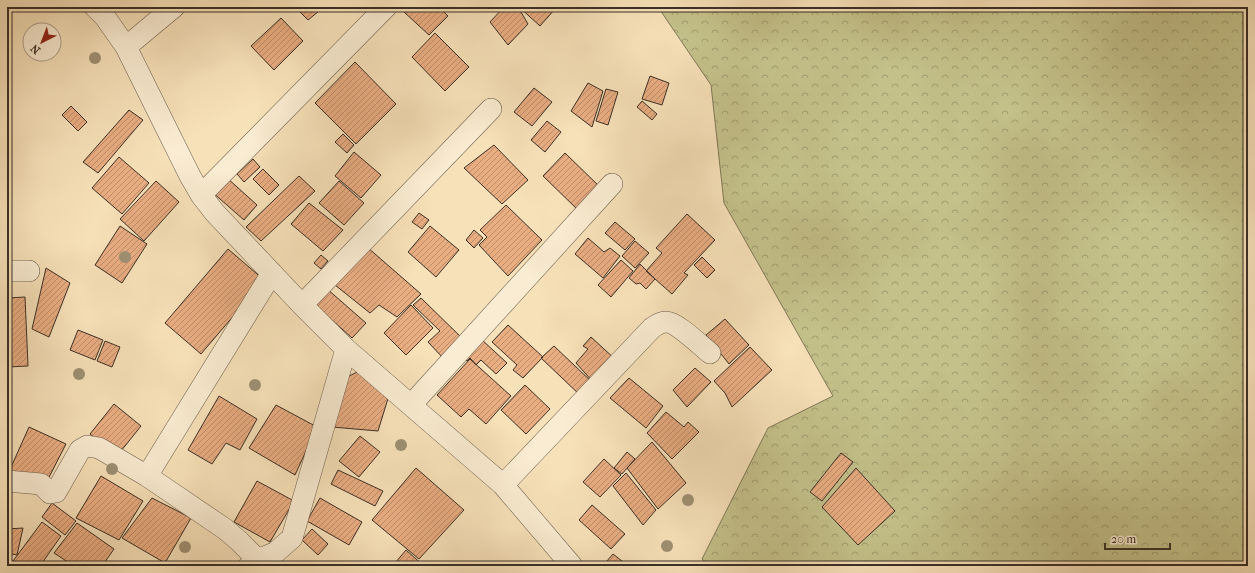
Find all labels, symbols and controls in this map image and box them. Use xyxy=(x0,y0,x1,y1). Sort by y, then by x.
north arrow xyxy=(22,22,62,62)
text: N xyxy=(28,41,43,57)
scale bar xyxy=(1105,525,1170,551)
text: 20 m xyxy=(1111,532,1136,546)

